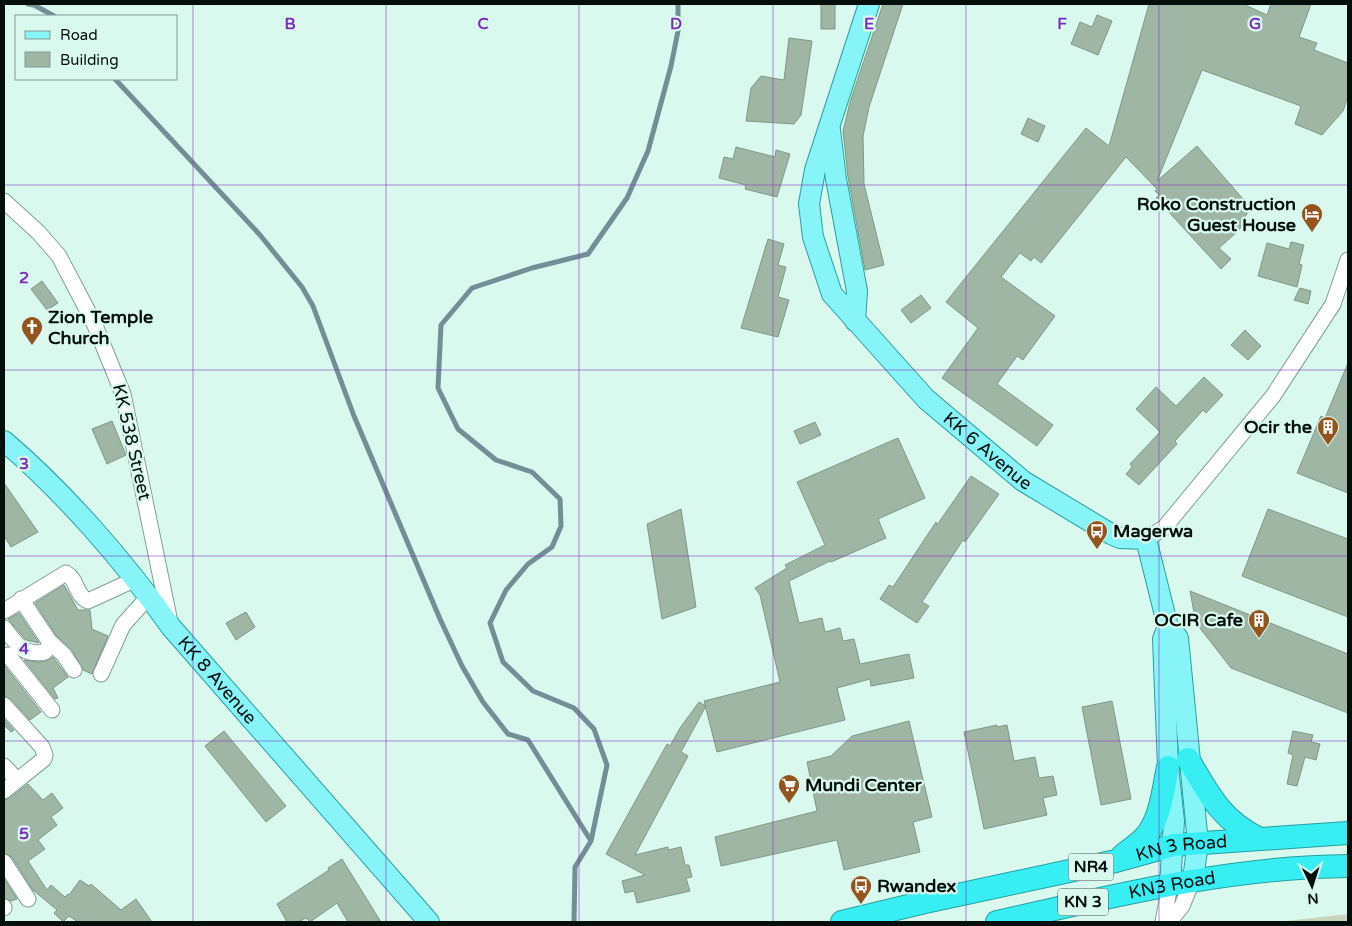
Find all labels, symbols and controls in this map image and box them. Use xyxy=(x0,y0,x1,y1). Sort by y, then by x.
text: B xyxy=(284,14,296,34)
text: C xyxy=(477,14,489,34)
text: D xyxy=(670,14,682,34)
text: E xyxy=(864,14,874,34)
text: F xyxy=(1057,14,1067,34)
text: G xyxy=(1249,14,1261,34)
legend xyxy=(15,15,178,80)
text: Road xyxy=(60,26,98,44)
text: Building xyxy=(60,51,119,69)
place label: Roko Construction Guest House xyxy=(1137,193,1296,236)
hotel icon: Roko Construction Guest House xyxy=(1300,202,1324,233)
text: 2 xyxy=(19,268,29,288)
place label: Zion Temple Church xyxy=(48,306,153,349)
church icon: Zion Temple Church xyxy=(20,315,44,346)
street label: KK 538 Street xyxy=(108,382,156,502)
street label: KK 6 Avenue xyxy=(939,407,1036,495)
building icon: Ocir the xyxy=(1316,415,1340,446)
place label: Ocir the xyxy=(1244,416,1312,438)
text: 3 xyxy=(19,454,29,474)
bus stop icon: Magerwa xyxy=(1085,519,1109,550)
place label: Magerwa xyxy=(1113,520,1193,542)
building icon: OCIR Cafe xyxy=(1247,608,1271,639)
place label: OCIR Cafe xyxy=(1154,609,1243,631)
street label: KK 8 Avenue xyxy=(173,632,262,728)
text: 4 xyxy=(19,639,29,659)
supermarket icon: Mundi Center xyxy=(777,773,801,804)
place label: Mundi Center xyxy=(805,774,923,796)
text: 5 xyxy=(19,824,29,844)
street label: KN 3 Road xyxy=(1133,830,1228,866)
road number: NR4 xyxy=(1068,854,1114,880)
north arrow xyxy=(1287,861,1337,911)
street label: KN3 Road xyxy=(1127,866,1217,904)
bus stop icon: Rwandex xyxy=(849,874,873,905)
place label: Rwandex xyxy=(877,875,956,897)
road number: KN 3 xyxy=(1058,889,1108,916)
text: N xyxy=(1307,890,1319,907)

